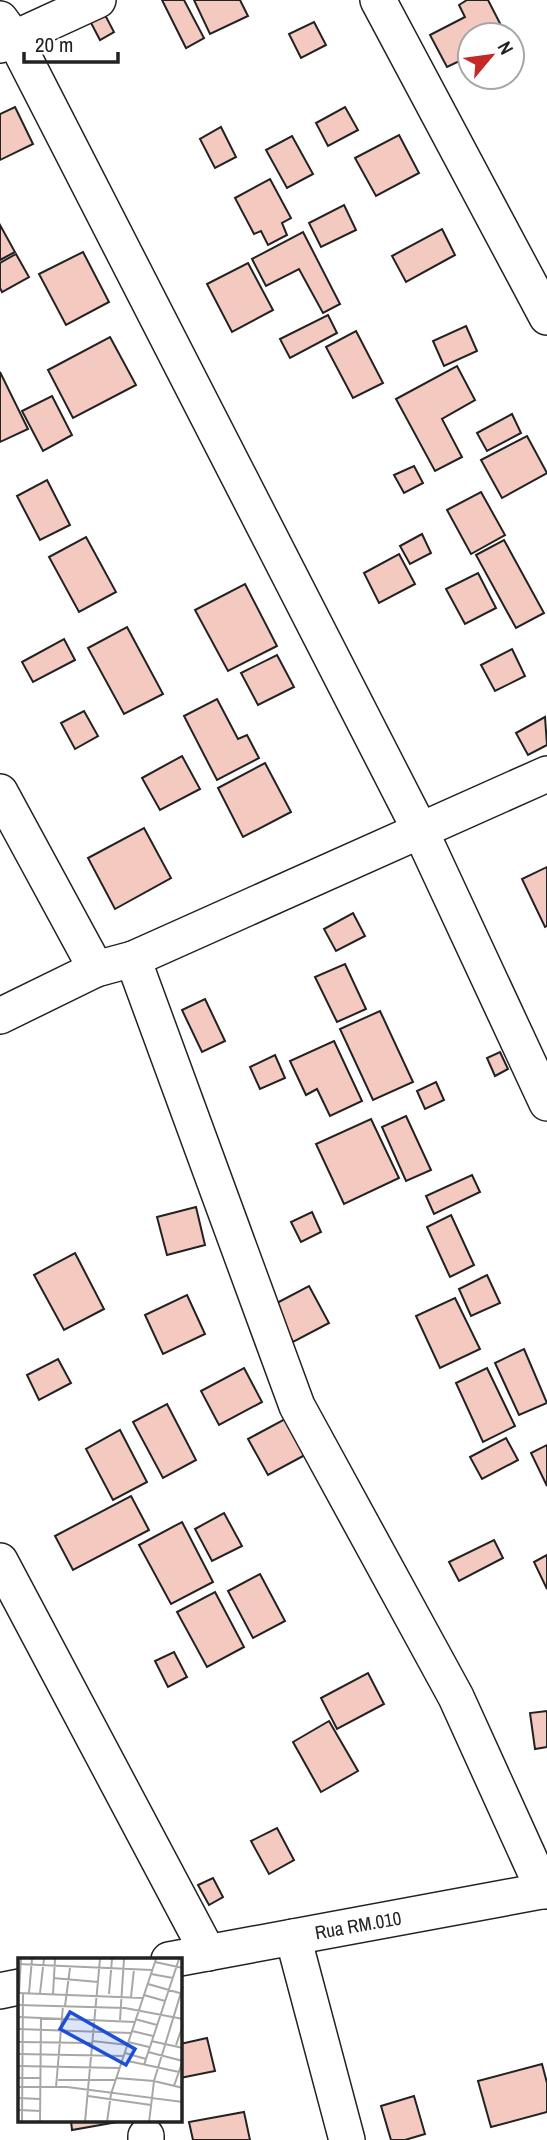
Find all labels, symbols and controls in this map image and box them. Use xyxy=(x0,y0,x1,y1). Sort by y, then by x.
scale bar xyxy=(24,21,119,65)
north arrow xyxy=(456,21,526,91)
text: 20 m xyxy=(35,30,73,59)
text: N xyxy=(492,37,520,59)
street label: Rua RM.010 xyxy=(313,1905,403,1945)
inset map xyxy=(18,1958,182,2122)

